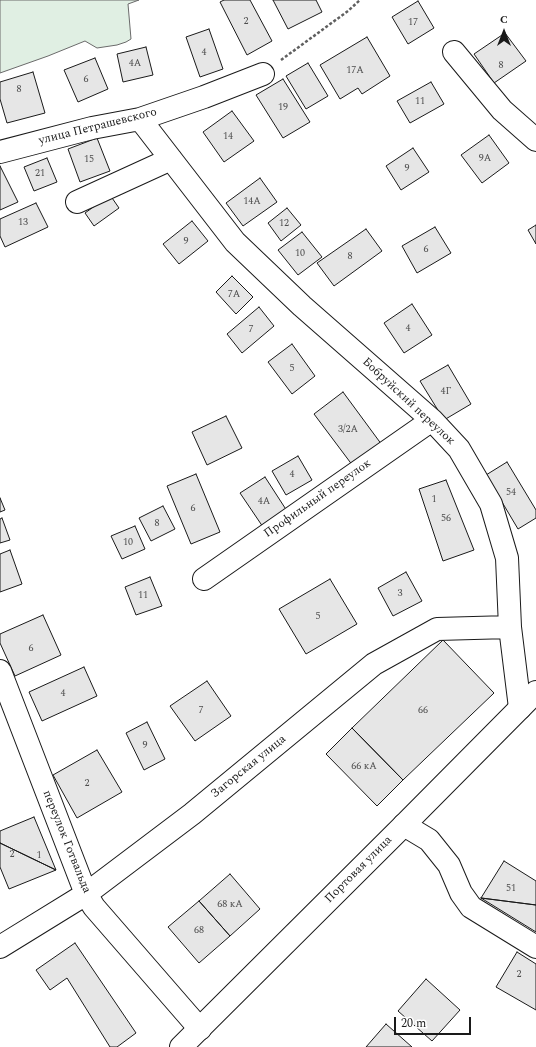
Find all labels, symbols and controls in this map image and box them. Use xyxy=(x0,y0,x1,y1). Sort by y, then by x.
text: С xyxy=(500,11,508,28)
north arrow xyxy=(484,12,524,52)
house number: 2 xyxy=(244,16,248,28)
house number: 17 xyxy=(408,17,418,29)
house number: 4 xyxy=(202,47,206,59)
house number: 4А xyxy=(129,58,141,70)
house number: 8 xyxy=(499,60,503,72)
house number: 17А xyxy=(346,65,364,77)
house number: 6 xyxy=(84,74,88,86)
house number: 8 xyxy=(17,84,21,96)
house number: 11 xyxy=(415,96,425,108)
house number: 19 xyxy=(278,102,288,114)
street label: улица Петрашевского xyxy=(37,105,159,149)
house number: 14 xyxy=(223,131,233,143)
house number: 9А xyxy=(479,153,491,165)
house number: 15 xyxy=(84,154,94,166)
house number: 9 xyxy=(405,163,409,175)
house number: 21 xyxy=(35,168,45,180)
house number: 14А xyxy=(243,196,261,208)
house number: 13 xyxy=(18,217,28,229)
house number: 12 xyxy=(279,218,289,230)
house number: 9 xyxy=(184,236,188,248)
house number: 6 xyxy=(424,244,428,256)
house number: 10 xyxy=(295,248,305,260)
house number: 8 xyxy=(348,251,352,263)
house number: 7А xyxy=(228,289,240,301)
house number: 4 xyxy=(406,323,410,335)
house number: 7 xyxy=(249,324,253,336)
street label: Бобруйский переулок xyxy=(359,355,457,449)
house number: 5 xyxy=(290,363,294,375)
house number: 4Г xyxy=(441,386,451,398)
house number: 3/2А xyxy=(338,424,358,436)
street label: Профильный переулок xyxy=(262,457,374,541)
house number: 4 xyxy=(290,469,294,481)
house number: 54 xyxy=(506,487,516,499)
house number: 1 xyxy=(432,494,436,506)
house number: 4А xyxy=(258,496,270,508)
house number: 6 xyxy=(191,503,195,515)
house number: 56 xyxy=(441,513,451,525)
house number: 8 xyxy=(155,518,159,530)
house number: 10 xyxy=(123,537,133,549)
house number: 3 xyxy=(398,588,402,600)
house number: 11 xyxy=(138,590,148,602)
house number: 5 xyxy=(316,611,320,623)
house number: 6 xyxy=(29,643,33,655)
house number: 4 xyxy=(61,688,65,700)
house number: 7 xyxy=(199,705,203,717)
house number: 66 xyxy=(418,705,428,717)
street label: Загорская улица xyxy=(209,732,289,802)
house number: 9 xyxy=(143,740,147,752)
house number: 66 кА xyxy=(351,761,377,773)
house number: 2 xyxy=(85,778,89,790)
street label: переулок Готвальда xyxy=(39,788,93,896)
street label: Портовая улица xyxy=(322,833,396,907)
house number: 2 xyxy=(10,849,14,861)
house number: 1 xyxy=(37,850,41,862)
house number: 51 xyxy=(506,883,516,895)
house number: 68 кА xyxy=(217,899,243,911)
house number: 68 xyxy=(194,925,204,937)
house number: 2 xyxy=(517,969,521,981)
scale bar xyxy=(396,1009,473,1035)
text: 20 m xyxy=(401,1014,426,1033)

